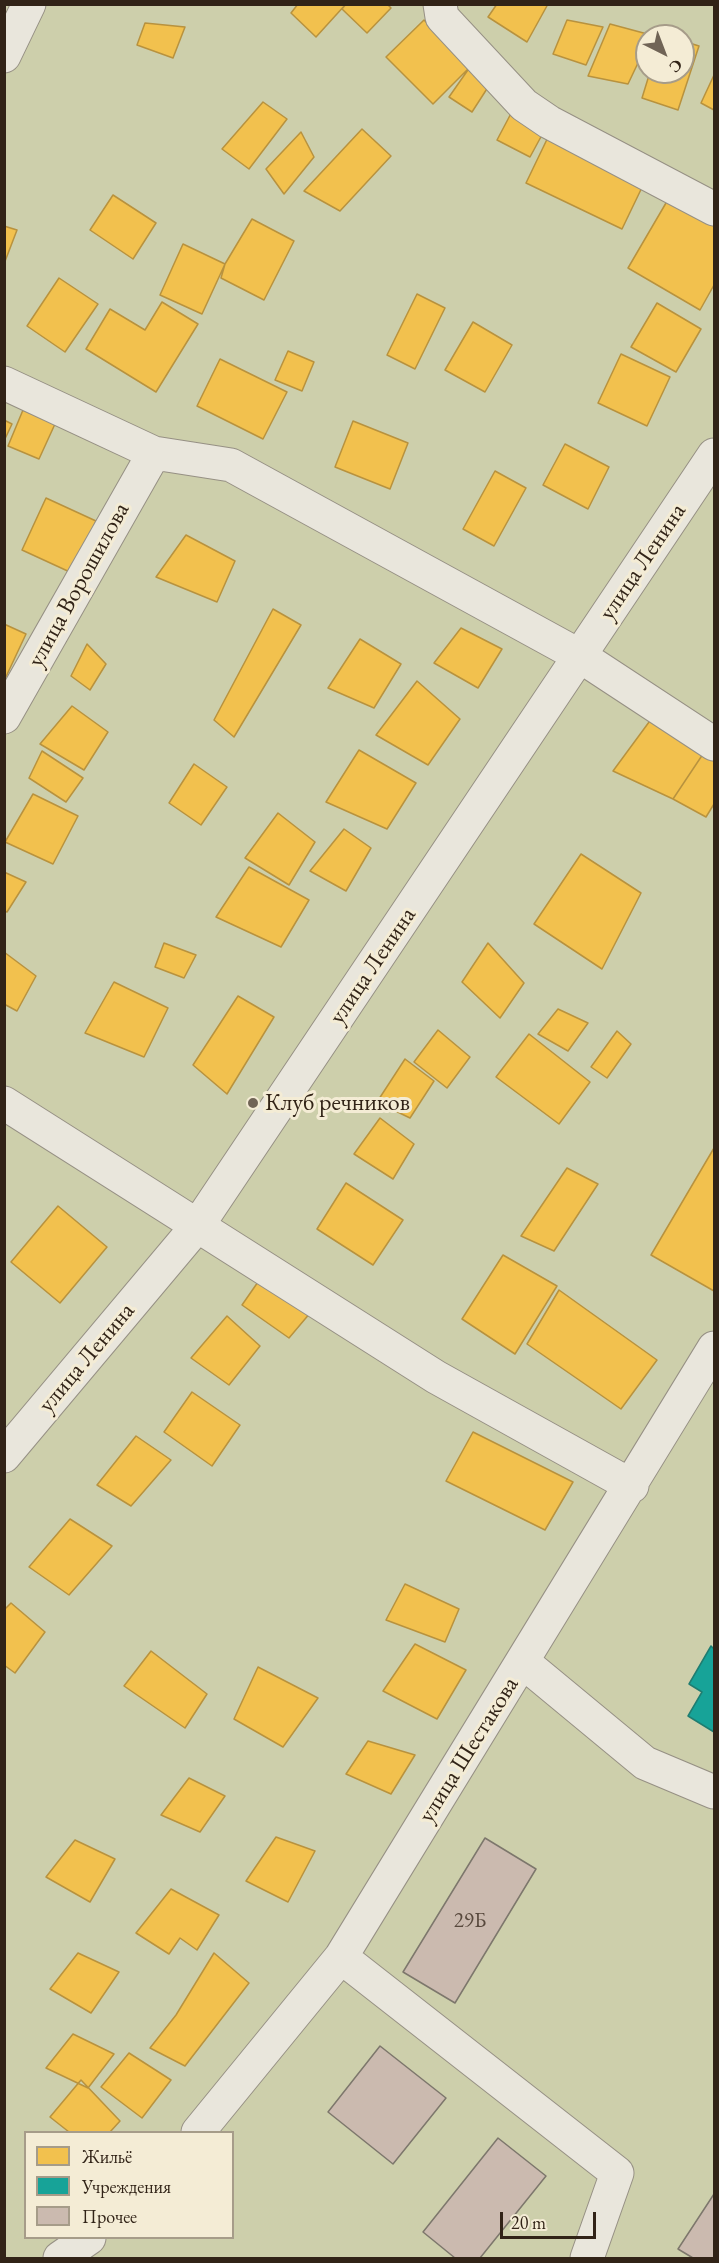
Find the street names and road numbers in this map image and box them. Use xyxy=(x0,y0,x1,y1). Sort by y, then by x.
street label: улица Ворошилова xyxy=(22,498,136,672)
street label: улица Ленина xyxy=(593,498,693,626)
street label: улица Ленина xyxy=(323,902,423,1030)
street label: улица Ленина xyxy=(33,1297,141,1419)
street label: улица Шестакова xyxy=(413,1672,525,1828)

